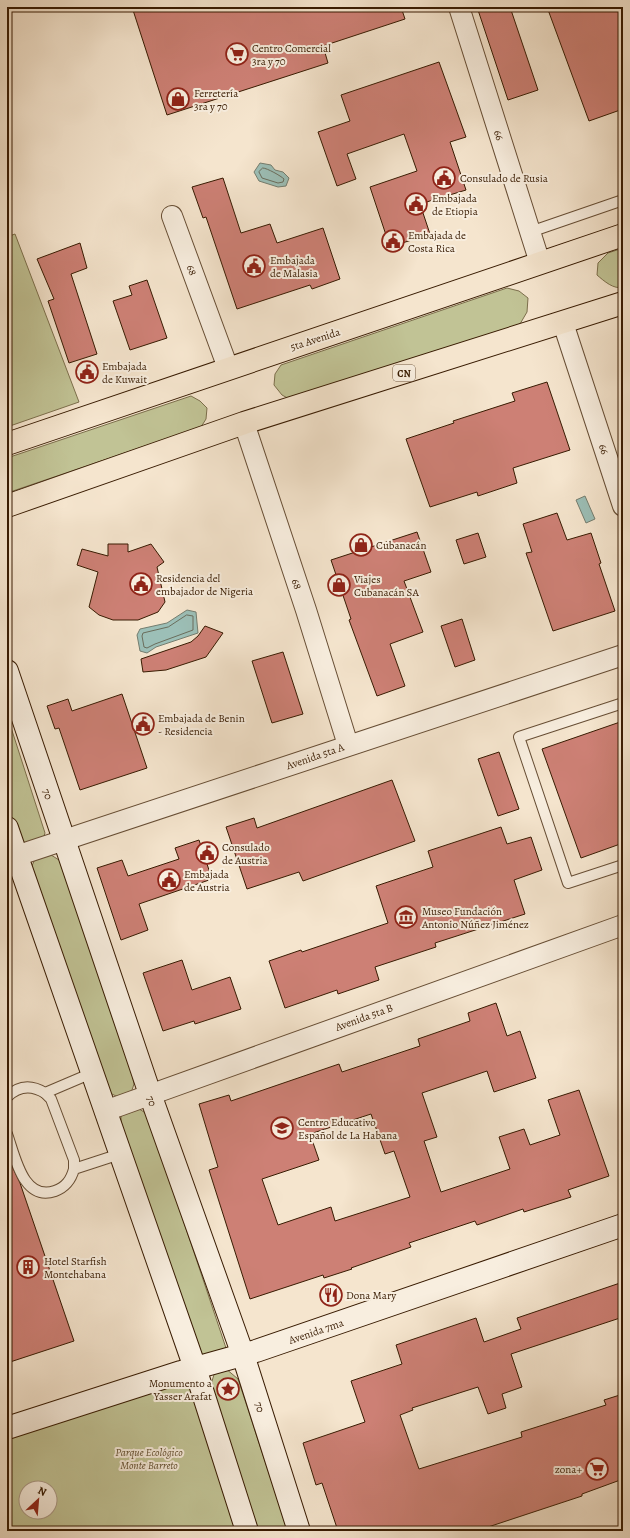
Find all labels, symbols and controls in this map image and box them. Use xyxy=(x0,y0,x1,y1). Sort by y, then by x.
supermarket icon: Centro Comercial 3ra y 70 xyxy=(224,41,250,67)
place label: Centro Comercial 3ra y 70 xyxy=(252,41,331,69)
shop icon: Ferretería 3ra y 70 xyxy=(165,86,191,112)
place label: Ferretería 3ra y 70 xyxy=(194,86,239,114)
street label: 66 xyxy=(490,128,507,142)
public building icon: Consulado de Rusia xyxy=(431,165,457,191)
place label: Consulado de Rusia xyxy=(460,171,549,186)
public building icon: Embajada de Etiopia xyxy=(403,191,429,217)
place label: Embajada de Etiopia xyxy=(432,191,479,219)
public building icon: Embajada de Costa Rica xyxy=(380,228,406,254)
place label: Embajada de Costa Rica xyxy=(408,228,466,256)
public building icon: Embajada de Malasia xyxy=(241,253,267,279)
place label: Embajada de Malasia xyxy=(270,253,319,281)
street label: 68 xyxy=(183,263,200,278)
street label: 5ta Avenida xyxy=(288,324,343,355)
public building icon: Embajada de Kuwait xyxy=(74,359,100,385)
place label: Embajada de Kuwait xyxy=(102,359,148,387)
road number: CN xyxy=(393,365,415,381)
street label: 66 xyxy=(595,442,612,456)
shop icon: Cubanacán xyxy=(348,532,374,558)
place label: Cubanacán xyxy=(376,538,426,553)
public building icon: Residencia del embajador de Nigeria xyxy=(128,571,154,597)
place label: Residencia del embajador de Nigeria xyxy=(156,571,254,599)
shop icon: Viajes Cubanacán SA xyxy=(326,572,352,598)
place label: Viajes Cubanacán SA xyxy=(353,572,419,600)
street label: 68 xyxy=(288,577,305,591)
public building icon: Embajada de Benin - Residencia xyxy=(130,711,156,737)
place label: Embajada de Benin - Residencia xyxy=(158,711,245,739)
street label: Avenida 5ta A xyxy=(283,739,347,774)
street label: 70 xyxy=(39,787,56,802)
public building icon: Consulado de Austria xyxy=(194,840,220,866)
place label: Consulado de Austria xyxy=(222,840,270,868)
public building icon: Embajada de Austria xyxy=(156,867,182,893)
place label: Embajada de Austria xyxy=(184,867,231,895)
museum icon: Museo Fundación Antonio Núñez Jiménez xyxy=(393,904,419,930)
place label: Museo Fundación Antonio Núñez Jiménez xyxy=(421,904,529,932)
street label: Avenida 5ta B xyxy=(332,1000,395,1035)
street label: 70 xyxy=(143,1094,160,1109)
school or university icon: Centro Educativo Español de La Habana xyxy=(269,1115,295,1141)
place label: Centro Educativo Español de La Habana xyxy=(298,1115,398,1143)
building icon: Hotel Starfish Montehabana xyxy=(15,1254,41,1280)
place label: Hotel Starfish Montehabana xyxy=(44,1254,107,1282)
restaurant icon: Dona Mary xyxy=(318,1282,344,1308)
place label: Dona Mary xyxy=(346,1288,396,1303)
street label: Avenida 7ma xyxy=(286,1315,346,1348)
place label: Monumento a Yasser Arafat xyxy=(149,1376,213,1404)
place icon: Monumento a Yasser Arafat xyxy=(215,1376,241,1402)
street label: 70 xyxy=(251,1400,268,1414)
park label: Parque Ecológico Monte Barreto xyxy=(115,1445,183,1473)
supermarket icon: zona+ xyxy=(584,1456,610,1482)
place label: zona+ xyxy=(555,1462,582,1477)
north arrow xyxy=(18,1480,58,1520)
text: N xyxy=(35,1483,49,1500)

